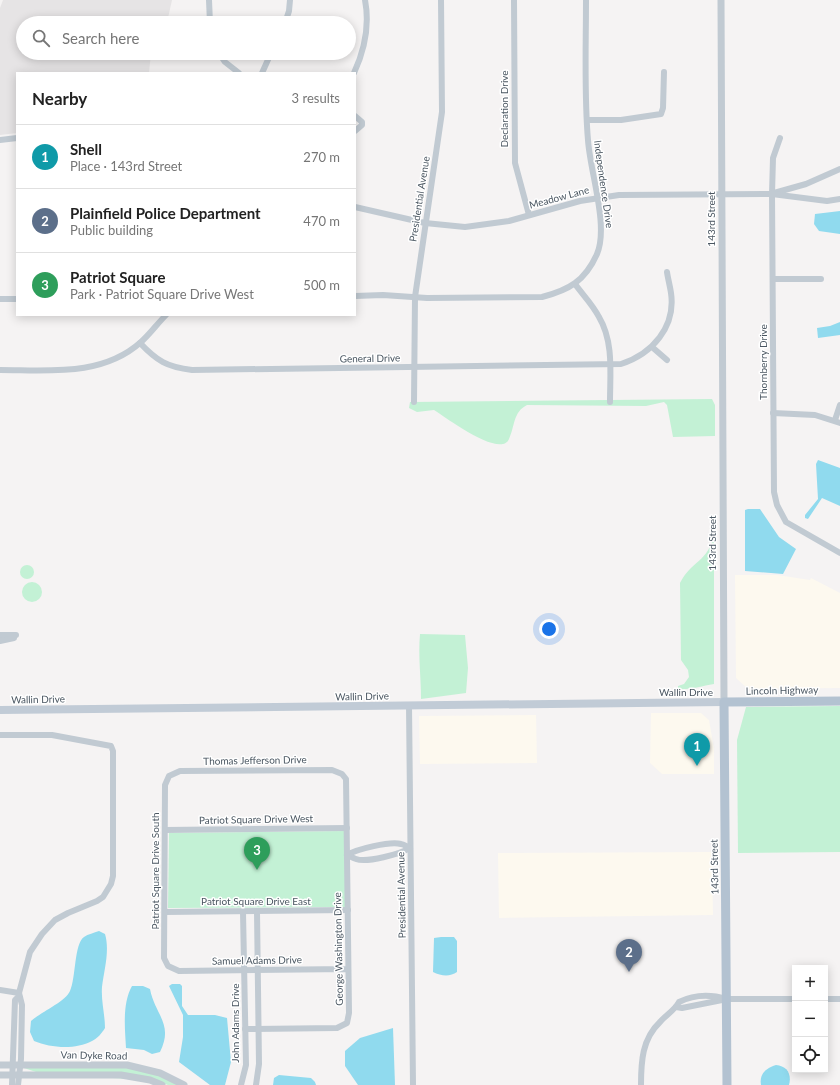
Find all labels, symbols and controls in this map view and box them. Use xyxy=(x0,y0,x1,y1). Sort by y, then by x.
search box xyxy=(16,16,356,60)
icon: search xyxy=(30,27,52,49)
text: Search here xyxy=(62,29,139,47)
street label: Declaration Drive xyxy=(498,70,510,148)
text: Nearby xyxy=(32,88,87,109)
text: 3 results xyxy=(292,90,340,106)
street label: Independence Drive xyxy=(592,139,616,229)
text: Shell xyxy=(70,140,102,158)
text: 1 xyxy=(41,149,49,165)
text: 270 m xyxy=(303,149,340,165)
street label: Presidential Avenue xyxy=(406,155,432,243)
text: Place · 143rd Street xyxy=(70,158,182,174)
street label: Meadow Lane xyxy=(528,183,590,211)
street label: 143rd Street xyxy=(705,191,717,247)
text: Plainfield Police Department xyxy=(70,204,261,222)
text: 2 xyxy=(41,213,49,229)
text: 470 m xyxy=(303,213,340,229)
text: Public building xyxy=(70,222,153,238)
text: Patriot Square xyxy=(70,268,165,286)
text: 3 xyxy=(41,277,49,293)
text: 500 m xyxy=(303,277,340,293)
text: Park · Patriot Square Drive West xyxy=(70,286,254,302)
street label: Thornberry Drive xyxy=(757,324,769,400)
street label: General Drive xyxy=(340,351,400,365)
street label: 143rd Street xyxy=(706,515,718,571)
your location xyxy=(539,619,559,639)
street label: Lincoln Highway xyxy=(746,683,819,697)
street label: Wallin Drive xyxy=(659,686,713,698)
street label: Wallin Drive xyxy=(335,690,389,702)
street label: Wallin Drive xyxy=(11,693,65,705)
pin: 1 xyxy=(684,733,710,766)
street label: Thomas Jefferson Drive xyxy=(203,753,307,767)
street label: Patriot Square Drive South xyxy=(149,812,161,930)
street label: Patriot Square Drive West xyxy=(199,812,314,826)
pin: 3 xyxy=(244,837,270,870)
street label: 143rd Street xyxy=(708,839,720,895)
street label: Presidential Avenue xyxy=(394,852,408,938)
street label: George Washington Drive xyxy=(331,892,345,1006)
street label: Patriot Square Drive East xyxy=(201,895,311,907)
pin: 2 xyxy=(616,939,642,972)
street label: Samuel Adams Drive xyxy=(212,953,302,967)
map controls xyxy=(792,965,828,1073)
button: + xyxy=(792,965,828,1001)
street label: John Adams Drive xyxy=(229,983,241,1063)
button: − xyxy=(792,1001,828,1037)
button: locate xyxy=(792,1037,828,1073)
street label: Van Dyke Road xyxy=(61,1048,127,1062)

